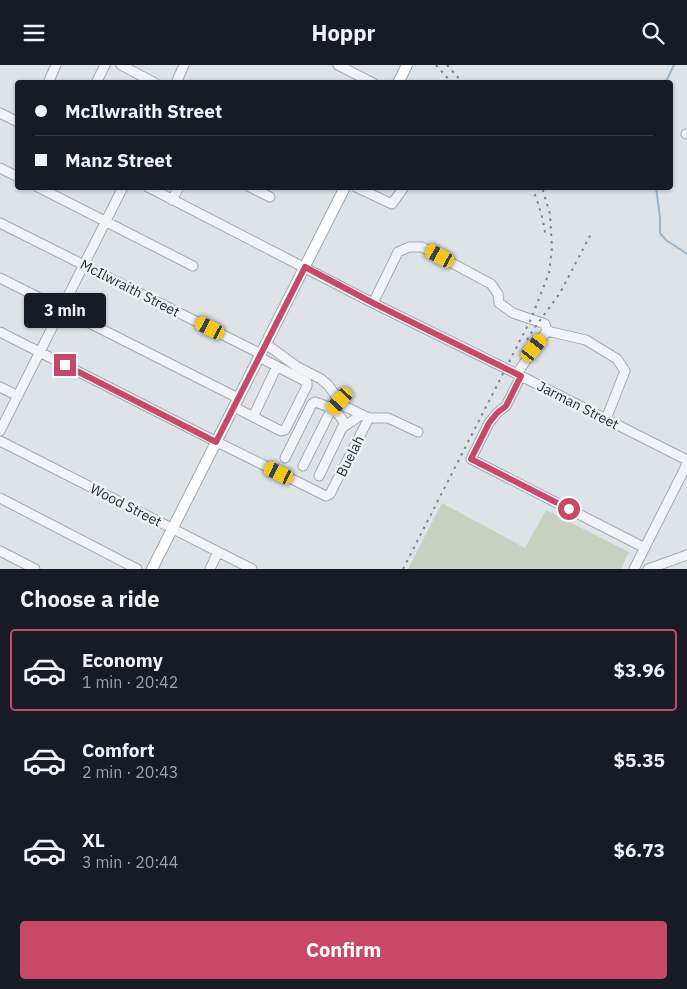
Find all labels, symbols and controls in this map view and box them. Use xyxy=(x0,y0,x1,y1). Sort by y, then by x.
text: Hoppr xyxy=(312,18,375,47)
icon: menu xyxy=(20,19,48,47)
icon: search xyxy=(639,19,667,47)
text: McIlwraith Street xyxy=(65,99,222,123)
text: Manz Street xyxy=(65,148,172,172)
car xyxy=(423,242,456,270)
street label: McIlwraith Street xyxy=(77,255,183,321)
callout: 3 min xyxy=(24,293,106,327)
text: 3 min xyxy=(44,300,86,320)
car xyxy=(193,315,226,341)
car xyxy=(518,332,549,364)
route end xyxy=(54,354,76,376)
street label: Jarman Street xyxy=(534,377,622,433)
car xyxy=(324,385,355,417)
street label: Buelah xyxy=(332,432,368,480)
car xyxy=(262,460,295,486)
street label: Wood Street xyxy=(87,479,165,531)
route start xyxy=(558,498,580,520)
text: Choose a ride xyxy=(20,584,160,613)
icon: car xyxy=(22,648,67,693)
text: Economy xyxy=(82,648,163,672)
text: $3.96 xyxy=(613,658,665,682)
text: 1 min · 20:42 xyxy=(82,672,178,692)
icon: car xyxy=(22,738,67,783)
text: Comfort xyxy=(82,738,155,762)
text: $5.35 xyxy=(613,748,665,772)
text: 2 min · 20:43 xyxy=(82,762,178,782)
icon: car xyxy=(22,828,67,873)
text: XL xyxy=(82,828,105,852)
text: $6.73 xyxy=(613,838,665,862)
text: 3 min · 20:44 xyxy=(82,852,178,872)
button: Confirm xyxy=(20,921,667,979)

